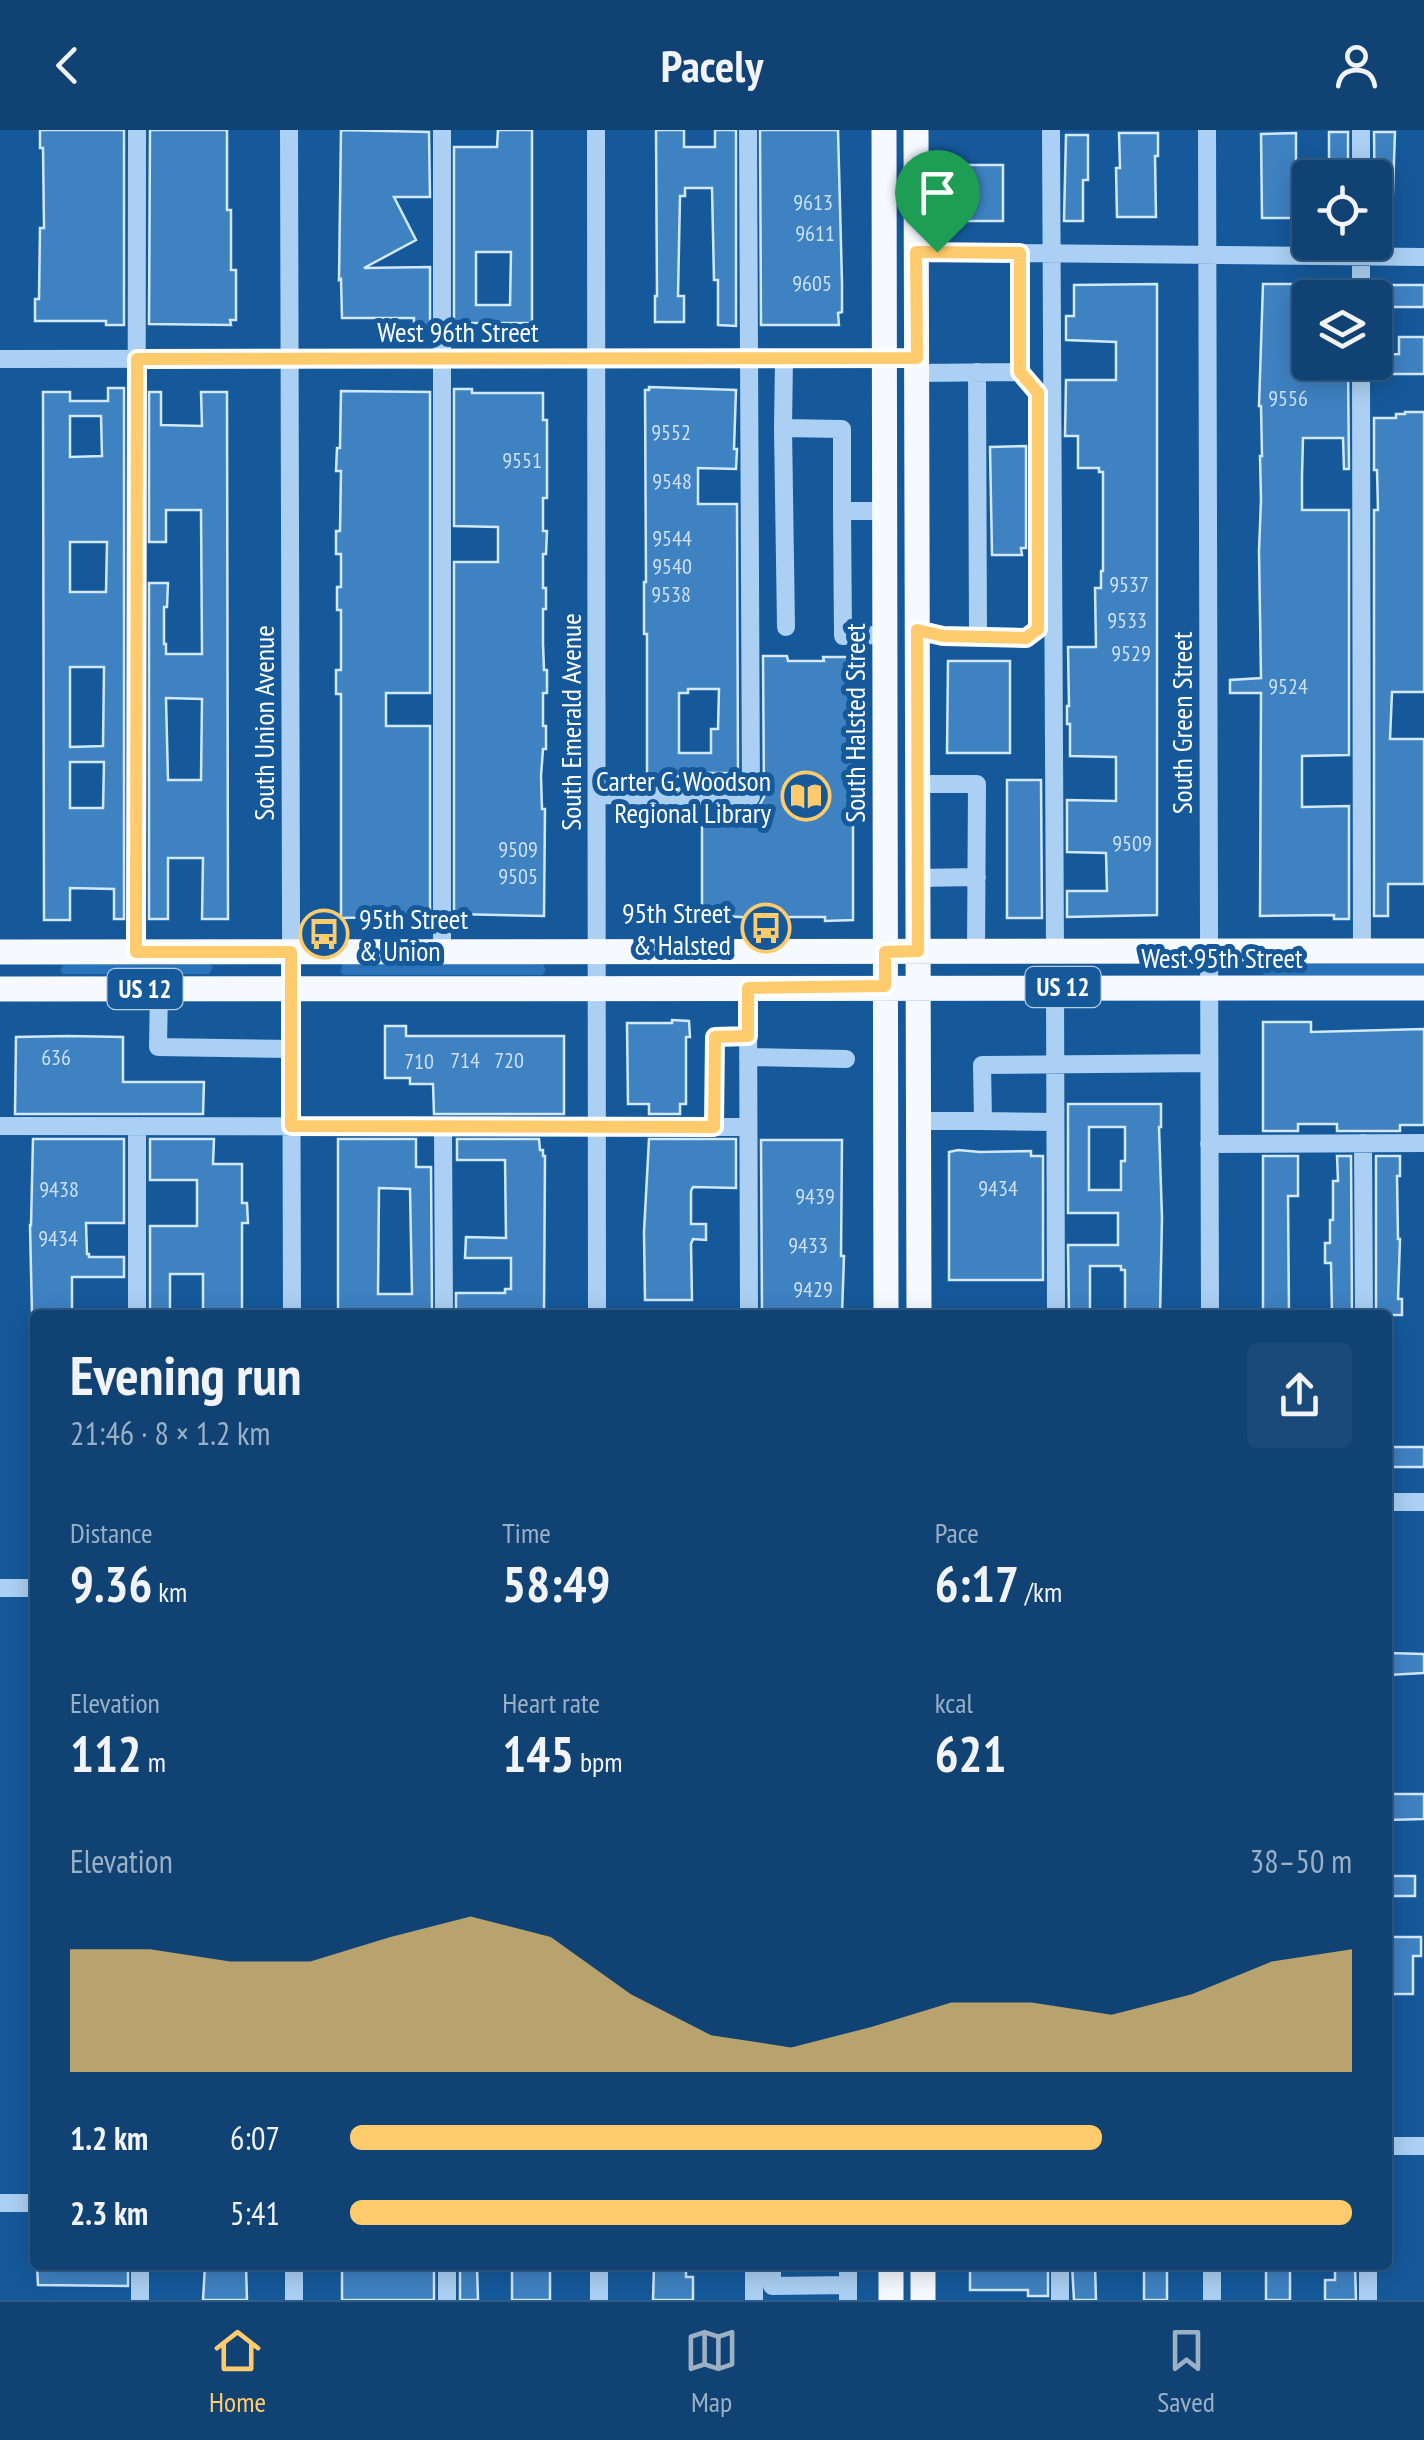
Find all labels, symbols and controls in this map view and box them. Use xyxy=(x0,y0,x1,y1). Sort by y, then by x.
text: Pacely xyxy=(661,36,763,94)
icon: back xyxy=(40,38,95,93)
icon: person xyxy=(1329,38,1384,93)
pin xyxy=(895,150,980,253)
map controls xyxy=(1292,160,1392,380)
button: locate xyxy=(1292,160,1392,260)
icon: arrive xyxy=(910,165,965,220)
house number: 9613 xyxy=(793,188,833,216)
house number: 9611 xyxy=(795,219,835,247)
house number: 9605 xyxy=(792,269,832,297)
button: layers xyxy=(1292,280,1392,380)
street label: West 96th Street xyxy=(377,313,539,350)
house number: 9556 xyxy=(1268,384,1308,412)
house number: 9552 xyxy=(651,418,691,446)
house number: 9551 xyxy=(502,446,542,474)
house number: 9548 xyxy=(652,467,692,495)
house number: 9544 xyxy=(652,524,692,552)
house number: 9540 xyxy=(652,552,692,580)
house number: 9537 xyxy=(1109,570,1149,598)
house number: 9538 xyxy=(651,580,691,608)
house number: 9533 xyxy=(1107,606,1147,634)
street label: South Emerald Avenue xyxy=(552,613,589,831)
street label: South Halsted Street xyxy=(836,623,873,823)
street label: South Union Avenue xyxy=(245,625,282,821)
street label: South Green Street xyxy=(1163,631,1200,814)
house number: 9529 xyxy=(1111,639,1151,667)
house number: 9524 xyxy=(1268,672,1308,700)
place label: Carter G. Woodson Regional Library xyxy=(596,762,771,831)
library icon: Carter G. Woodson Regional Library xyxy=(780,770,832,822)
house number: 9509 xyxy=(1112,829,1152,857)
house number: 9509 xyxy=(498,835,538,863)
house number: 9505 xyxy=(498,862,538,890)
place label: 95th Street & Halsted xyxy=(622,894,731,963)
place label: 95th Street & Union xyxy=(359,900,468,969)
bus stop icon: 95th Street & Halsted xyxy=(740,902,792,954)
bus stop icon: 95th Street & Union xyxy=(298,908,350,960)
street label: West 95th Street xyxy=(1141,939,1303,976)
road number: US 12 xyxy=(1026,967,1100,1007)
road number: US 12 xyxy=(108,969,182,1009)
house number: 636 xyxy=(41,1043,71,1071)
house number: 714 xyxy=(450,1046,480,1074)
house number: 720 xyxy=(494,1046,524,1074)
house number: 710 xyxy=(404,1047,434,1075)
house number: 9434 xyxy=(978,1174,1018,1202)
house number: 9438 xyxy=(39,1175,79,1203)
house number: 9439 xyxy=(795,1182,835,1210)
house number: 9434 xyxy=(38,1224,78,1252)
house number: 9433 xyxy=(788,1231,828,1259)
house number: 9429 xyxy=(793,1275,833,1303)
text: Evening run xyxy=(70,1339,302,1410)
button: share xyxy=(1247,1343,1352,1448)
text: 21:46 · 8 × 1.2 km xyxy=(70,1412,270,1454)
text: Distance xyxy=(70,1514,153,1551)
text: Time xyxy=(502,1514,551,1551)
text: Pace xyxy=(935,1514,979,1551)
text: 9.36 xyxy=(70,1551,152,1616)
text: 58:49 xyxy=(502,1551,610,1616)
text: 6:17 xyxy=(935,1551,1019,1616)
text: km xyxy=(152,1573,187,1610)
text: /km xyxy=(1019,1573,1062,1610)
text: Elevation xyxy=(70,1684,160,1721)
text: Heart rate xyxy=(502,1684,600,1721)
text: kcal xyxy=(935,1684,973,1721)
text: 112 xyxy=(70,1721,142,1786)
text: 145 xyxy=(502,1721,574,1786)
text: 621 xyxy=(935,1721,1006,1786)
text: m xyxy=(142,1743,166,1780)
text: bpm xyxy=(574,1743,623,1780)
text: Elevation xyxy=(70,1840,173,1882)
text: 38–50 m xyxy=(1250,1840,1352,1882)
text: 1.2 km xyxy=(70,2117,148,2159)
text: 6:07 xyxy=(230,2117,280,2159)
text: 2.3 km xyxy=(70,2192,148,2234)
text: 5:41 xyxy=(230,2192,280,2234)
tab: Home xyxy=(209,2323,266,2420)
tab: Map xyxy=(684,2323,739,2420)
tab: Saved xyxy=(1157,2323,1215,2420)

